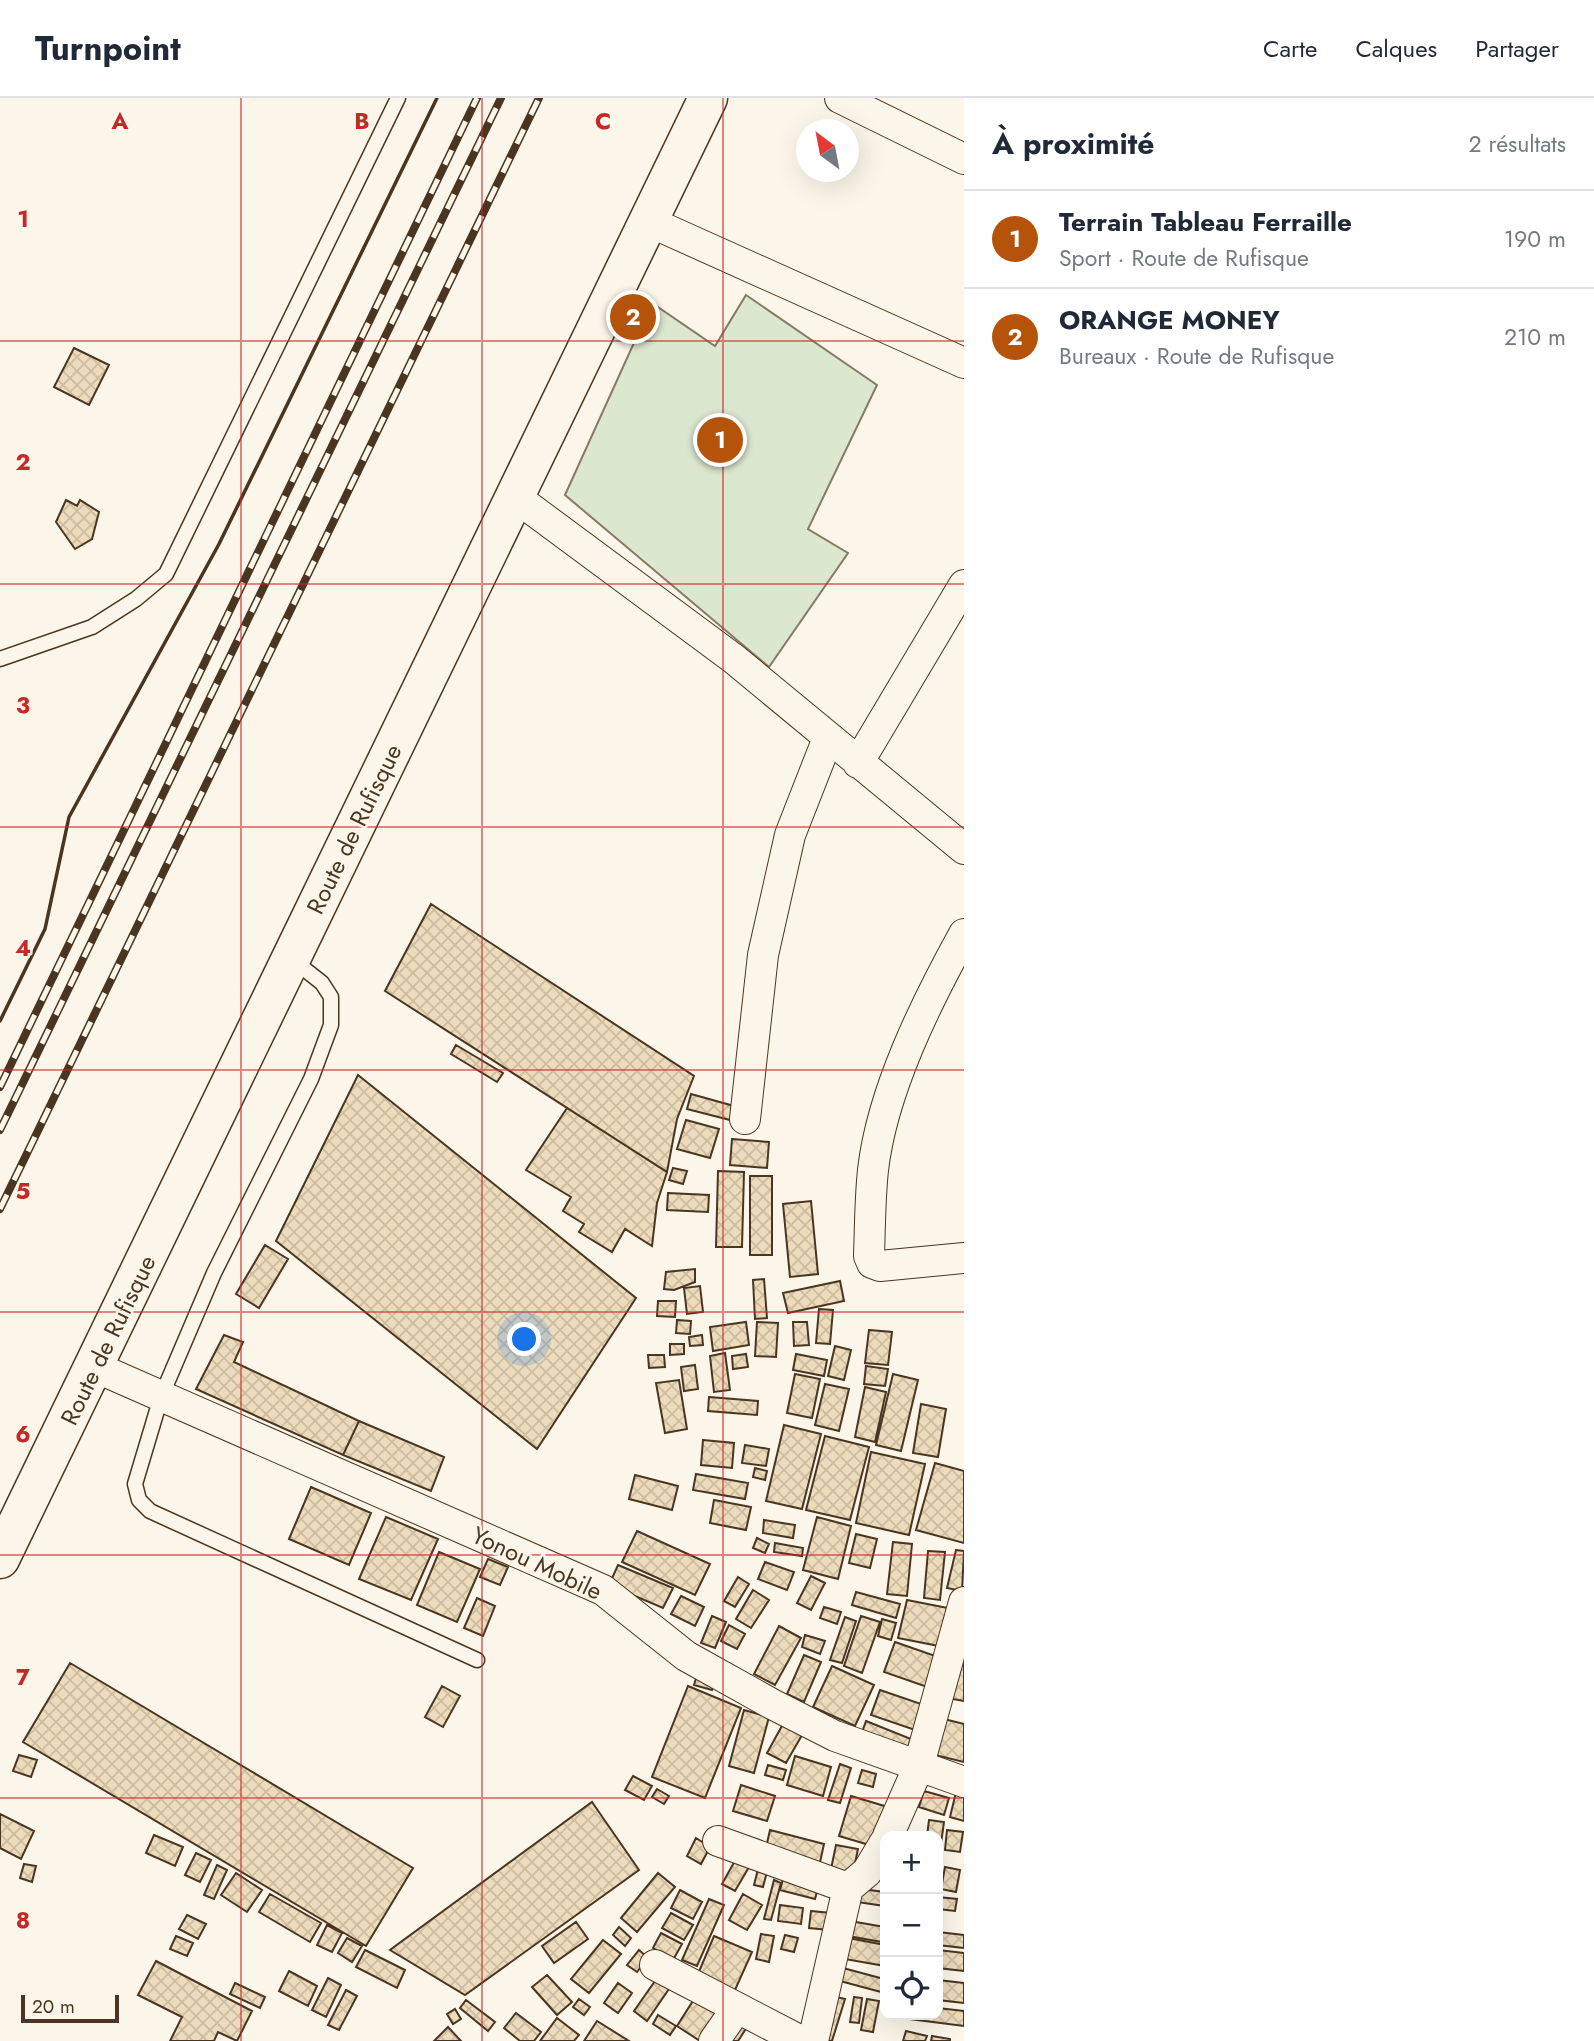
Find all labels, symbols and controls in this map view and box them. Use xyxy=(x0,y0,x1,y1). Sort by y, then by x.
text: Turnpoint xyxy=(35,25,181,72)
text: Carte xyxy=(1263,31,1317,66)
text: Calques xyxy=(1355,31,1437,66)
text: Partager xyxy=(1475,31,1559,66)
text: A xyxy=(111,104,129,138)
text: B xyxy=(354,104,370,138)
text: C xyxy=(595,104,611,138)
north arrow xyxy=(796,119,859,182)
text: À proximité xyxy=(992,122,1155,165)
text: 2 résultats xyxy=(1469,127,1566,161)
text: 1 xyxy=(17,202,29,236)
text: Terrain Tableau Ferraille xyxy=(1059,203,1352,241)
text: 1 xyxy=(1009,222,1021,256)
text: 190 m xyxy=(1504,222,1566,256)
text: Sport · Route de Rufisque xyxy=(1059,241,1309,275)
pin: 2 xyxy=(610,291,656,343)
text: ORANGE MONEY xyxy=(1059,301,1280,339)
text: 2 xyxy=(1007,320,1023,354)
text: 210 m xyxy=(1504,320,1566,354)
text: Bureaux · Route de Rufisque xyxy=(1059,339,1334,373)
pin: 1 xyxy=(697,414,743,466)
text: 2 xyxy=(15,445,31,479)
text: 3 xyxy=(16,688,30,722)
street label: Route de Rufisque xyxy=(298,738,410,920)
text: 4 xyxy=(15,931,31,965)
text: 5 xyxy=(16,1174,30,1208)
street label: Route de Rufisque xyxy=(52,1249,164,1431)
your location xyxy=(507,1322,541,1356)
text: 6 xyxy=(15,1417,31,1451)
street label: Yonou Mobile xyxy=(466,1518,608,1608)
text: 7 xyxy=(16,1660,30,1694)
map controls xyxy=(880,1831,943,2020)
button: + xyxy=(880,1831,943,1894)
button: − xyxy=(880,1894,943,1957)
text: 8 xyxy=(16,1903,30,1937)
button: locate xyxy=(880,1957,943,2020)
scale bar xyxy=(21,1992,119,2024)
text: 20 m xyxy=(32,1993,75,2020)

